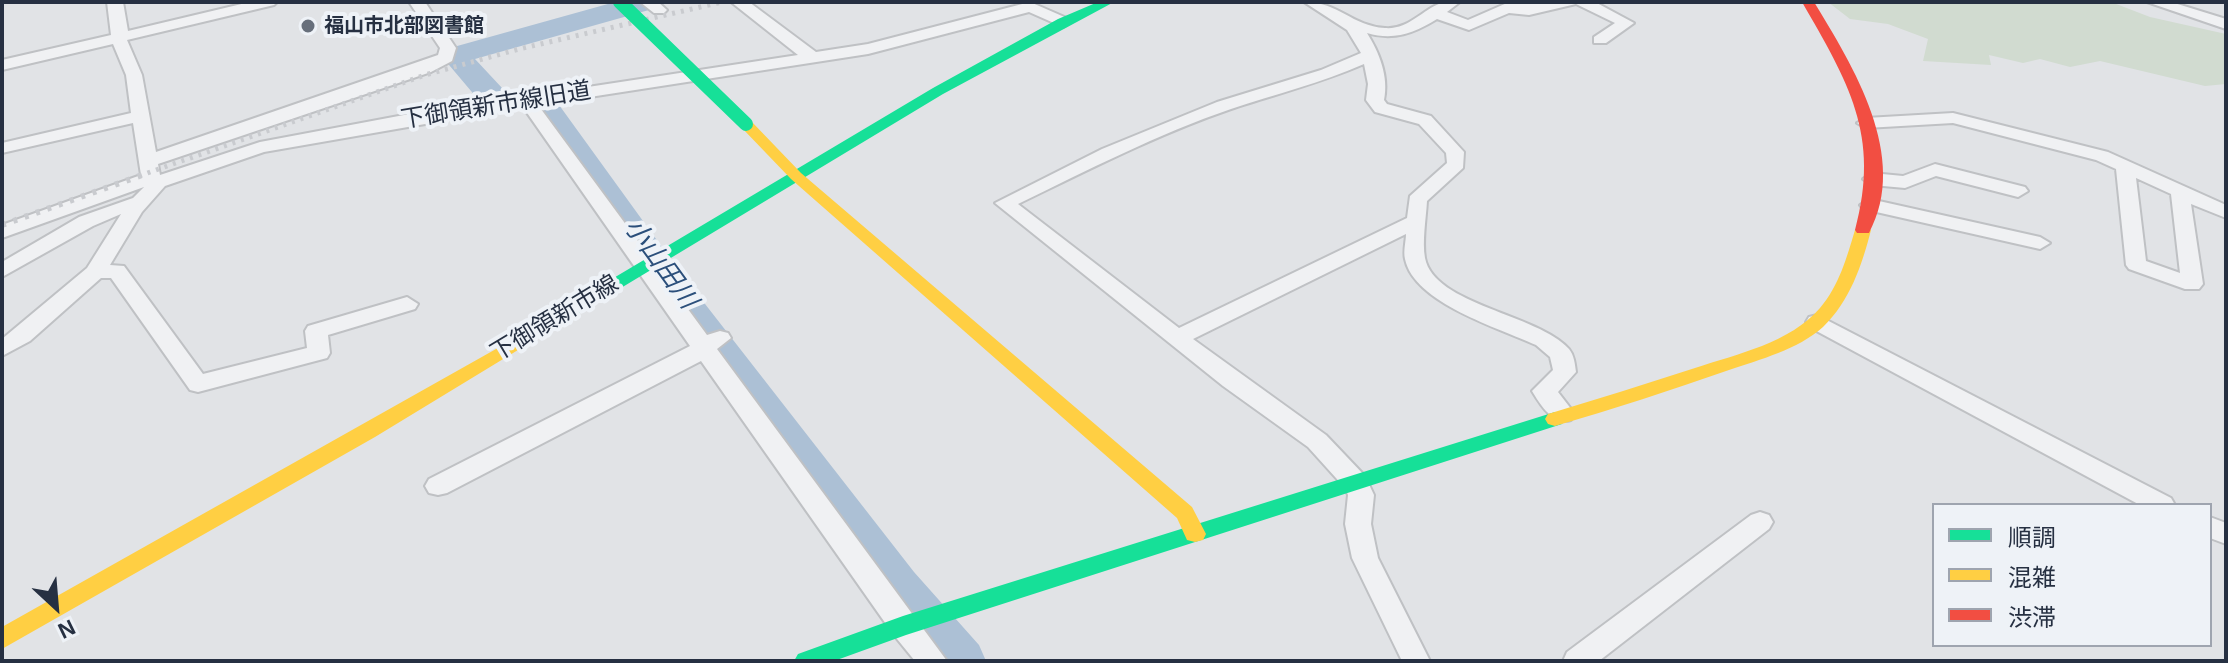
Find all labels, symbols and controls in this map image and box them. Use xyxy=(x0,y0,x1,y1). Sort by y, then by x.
place label: 福山市北部図書館 xyxy=(324,14,484,38)
marker: 福山市北部図書館 xyxy=(299,17,317,35)
street label: 下御領新市線旧道 xyxy=(399,77,593,135)
water label: 小山田川 xyxy=(617,213,703,315)
street label: 下御領新市線 xyxy=(486,270,624,368)
legend xyxy=(1932,503,2212,647)
text: 順調 xyxy=(2008,524,2056,551)
text: 混雑 xyxy=(2008,564,2056,591)
north arrow xyxy=(16,567,96,647)
text: 渋滞 xyxy=(2008,604,2056,631)
text: N xyxy=(54,614,79,644)

